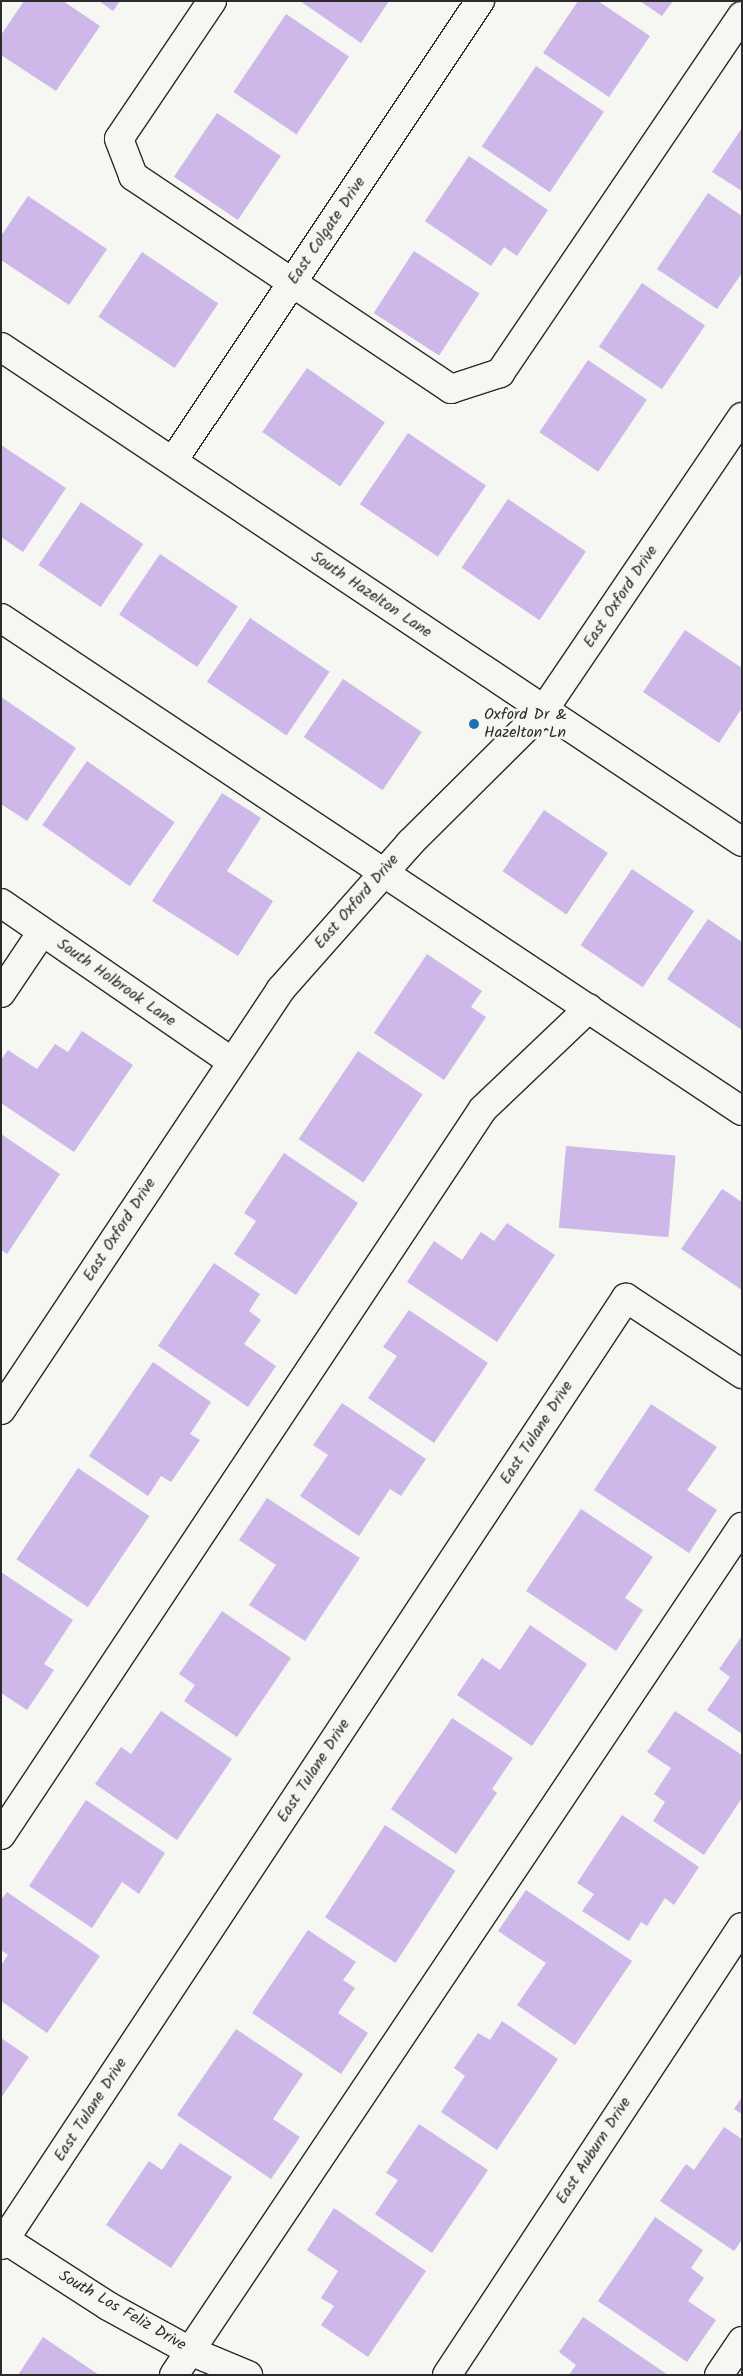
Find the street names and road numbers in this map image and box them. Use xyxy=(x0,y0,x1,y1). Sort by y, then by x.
street label: East Colgate Drive xyxy=(284,174,370,288)
street label: East Oxford Drive xyxy=(580,542,662,652)
street label: South Hazelton Lane xyxy=(307,548,435,642)
street label: East Oxford Drive xyxy=(311,851,403,953)
street label: South Holbrook Lane xyxy=(53,935,179,1031)
street label: East Oxford Drive xyxy=(79,1175,161,1285)
street label: East Tulane Drive xyxy=(496,1378,578,1488)
street label: East Tulane Drive xyxy=(273,1716,355,1826)
street label: East Tulane Drive xyxy=(50,2055,132,2165)
street label: East Auburn Drive xyxy=(552,2094,636,2208)
street label: South Los Feliz Drive xyxy=(55,2267,189,2355)

